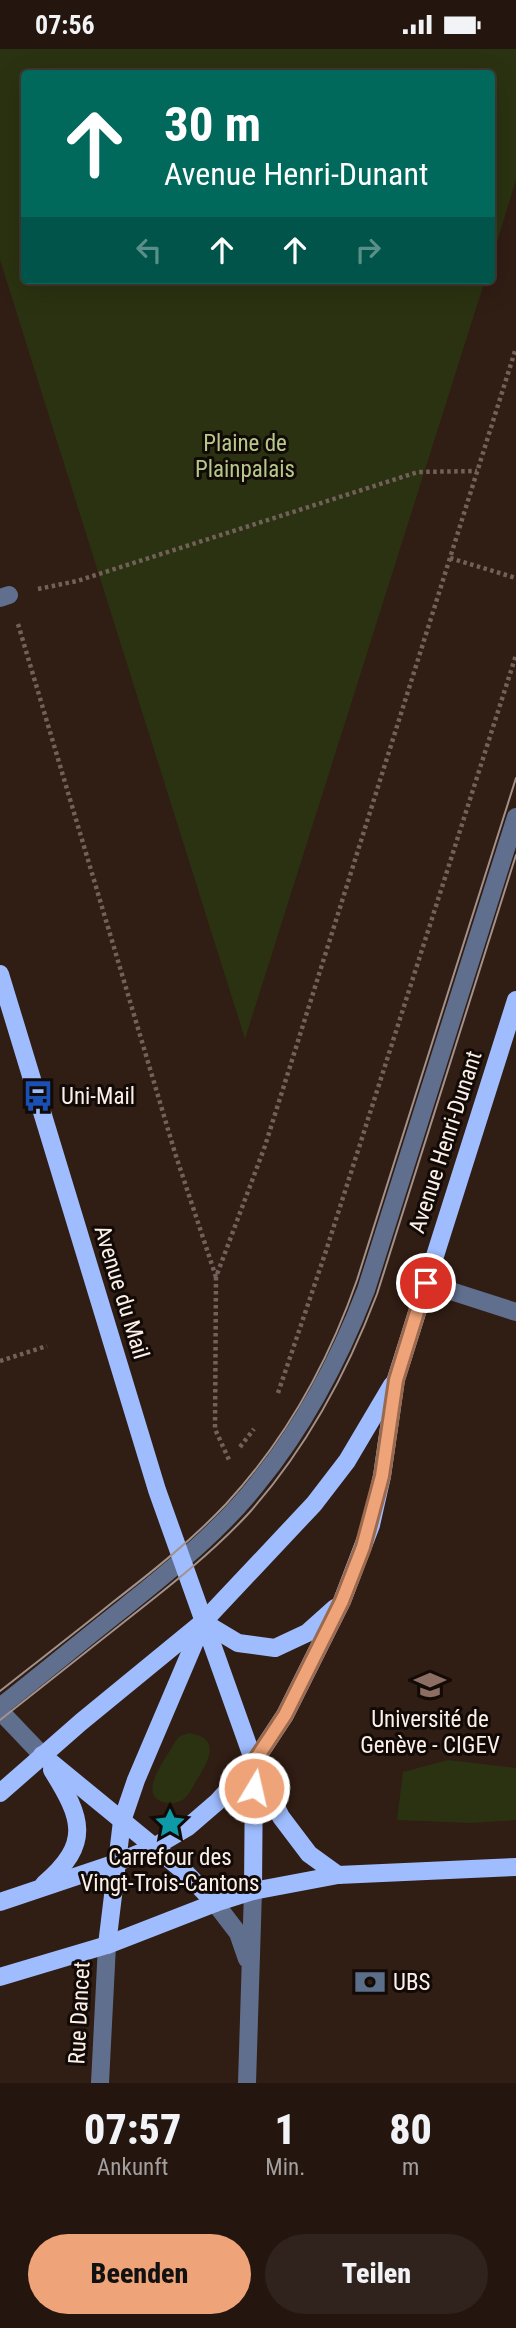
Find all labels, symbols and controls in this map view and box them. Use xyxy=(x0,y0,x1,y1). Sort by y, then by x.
text: 07:56 xyxy=(35,10,95,40)
text: 30 m xyxy=(164,96,261,153)
icon: ahead xyxy=(49,98,140,189)
text: Avenue Henri-Dunant xyxy=(164,155,428,193)
icon: left xyxy=(130,231,168,269)
icon: ahead xyxy=(203,231,241,269)
icon: ahead xyxy=(276,231,314,269)
icon: right xyxy=(349,231,387,269)
park label: Plaine de Plainpalais xyxy=(195,430,295,483)
street label: Avenue Henri-Dunant xyxy=(403,1048,488,1237)
bus stop icon: Uni-Mail xyxy=(21,1079,55,1113)
place label: Uni-Mail xyxy=(61,1083,135,1110)
street label: Avenue du Mail xyxy=(88,1222,155,1362)
pin xyxy=(396,1253,456,1313)
icon: arrive xyxy=(407,1264,445,1302)
school or university icon: Université de Genève - CIGEV xyxy=(413,1668,447,1702)
place label: Université de Genève - CIGEV xyxy=(360,1706,500,1759)
position arrow xyxy=(217,1751,291,1825)
place icon: Carrefour des Vingt-Trois-Cantons xyxy=(153,1806,187,1840)
place label: Carrefour des Vingt-Trois-Cantons xyxy=(80,1844,260,1897)
street label: Rue Dancet xyxy=(63,1961,96,2065)
bank icon: UBS xyxy=(353,1965,387,1999)
place label: UBS xyxy=(393,1969,430,1996)
text: 07:57 xyxy=(84,2105,181,2154)
text: 1 xyxy=(275,2105,296,2154)
text: 80 xyxy=(389,2105,432,2154)
text: Ankunft xyxy=(97,2154,168,2181)
text: Min. xyxy=(265,2154,305,2181)
text: m xyxy=(402,2154,419,2181)
button: Beenden xyxy=(28,2234,251,2314)
button: Teilen xyxy=(265,2234,488,2314)

